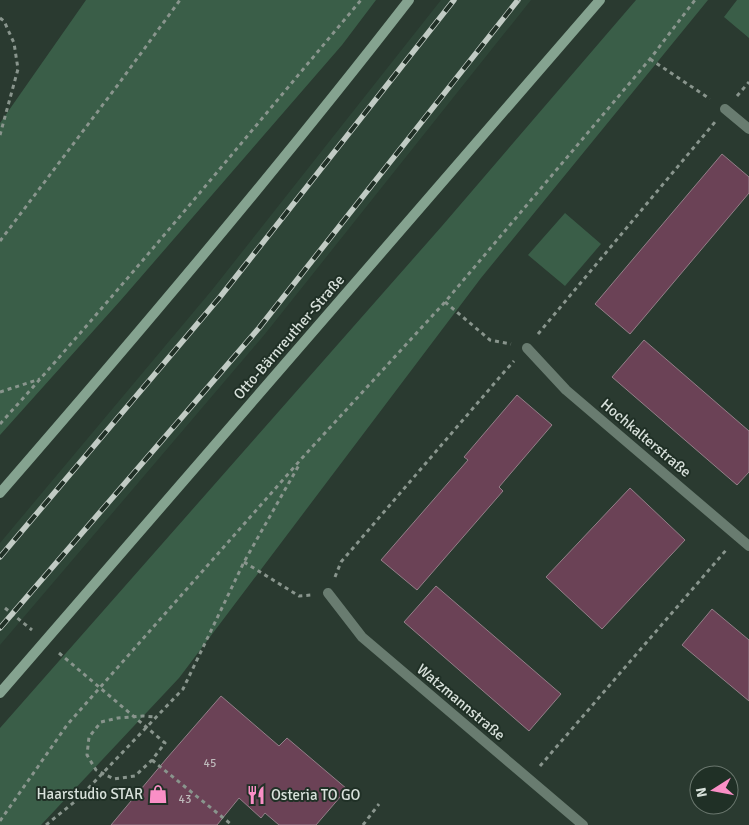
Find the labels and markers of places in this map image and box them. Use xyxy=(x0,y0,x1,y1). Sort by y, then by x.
shop icon: Haarstudio STAR xyxy=(147,783,169,805)
restaurant icon: Osteria TO GO xyxy=(245,784,267,806)
place label: Haarstudio STAR xyxy=(37,785,143,803)
place label: Osteria TO GO xyxy=(271,786,361,804)

